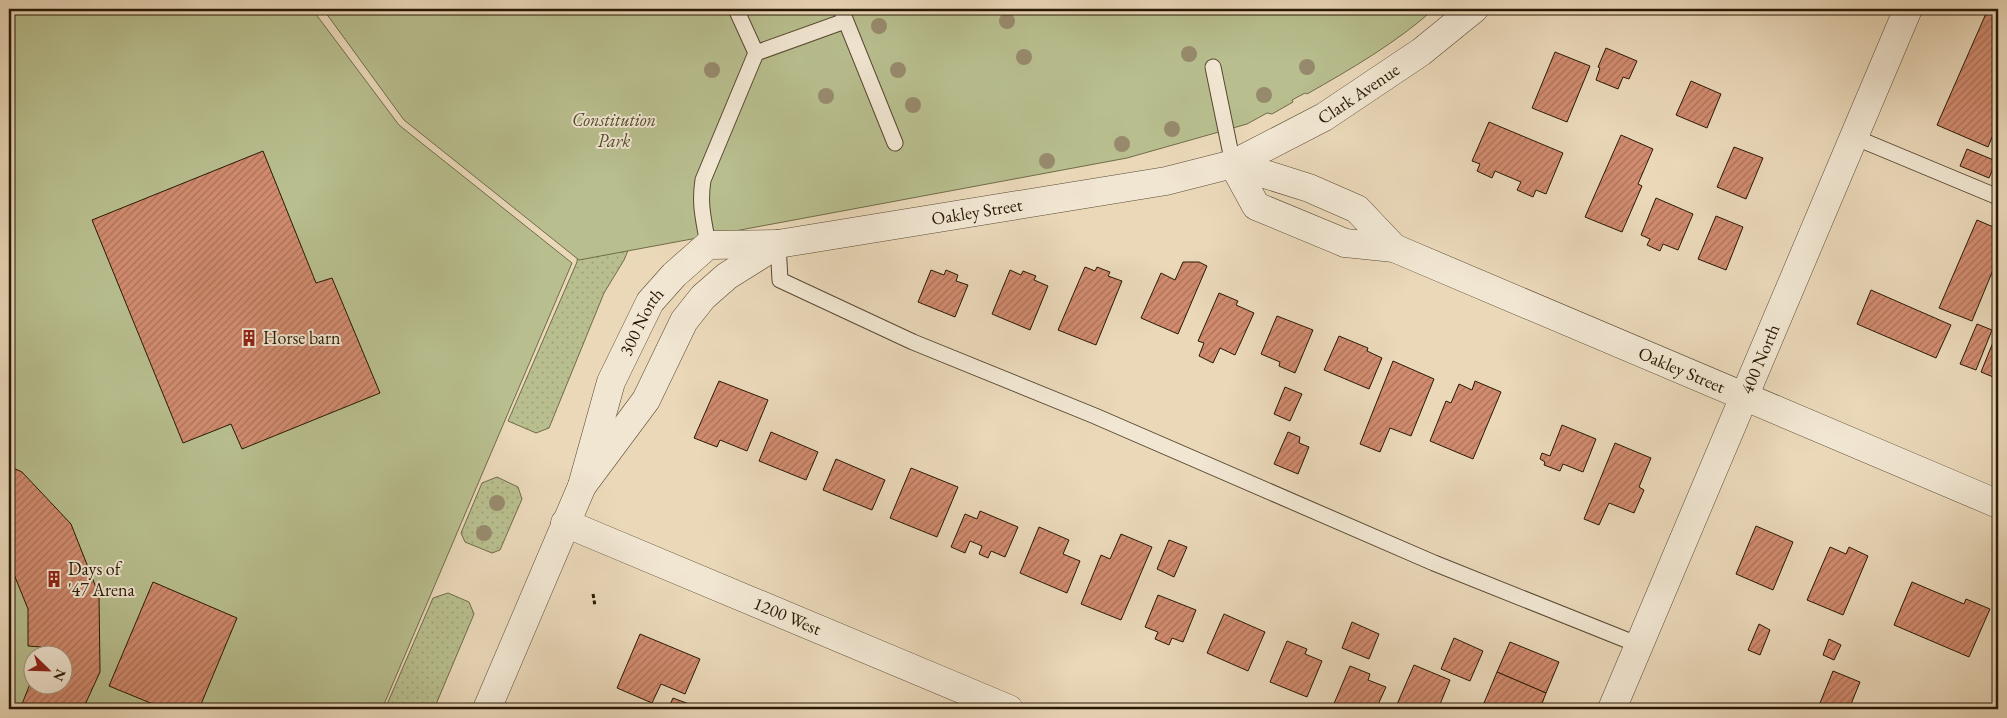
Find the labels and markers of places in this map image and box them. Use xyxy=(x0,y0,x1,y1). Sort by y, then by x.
place label: Horse barn xyxy=(263,326,341,349)
building icon: Horse barn xyxy=(239,328,259,348)
place label: Days of '47 Arena xyxy=(68,557,135,601)
building icon: Days of '47 Arena xyxy=(44,569,64,589)

